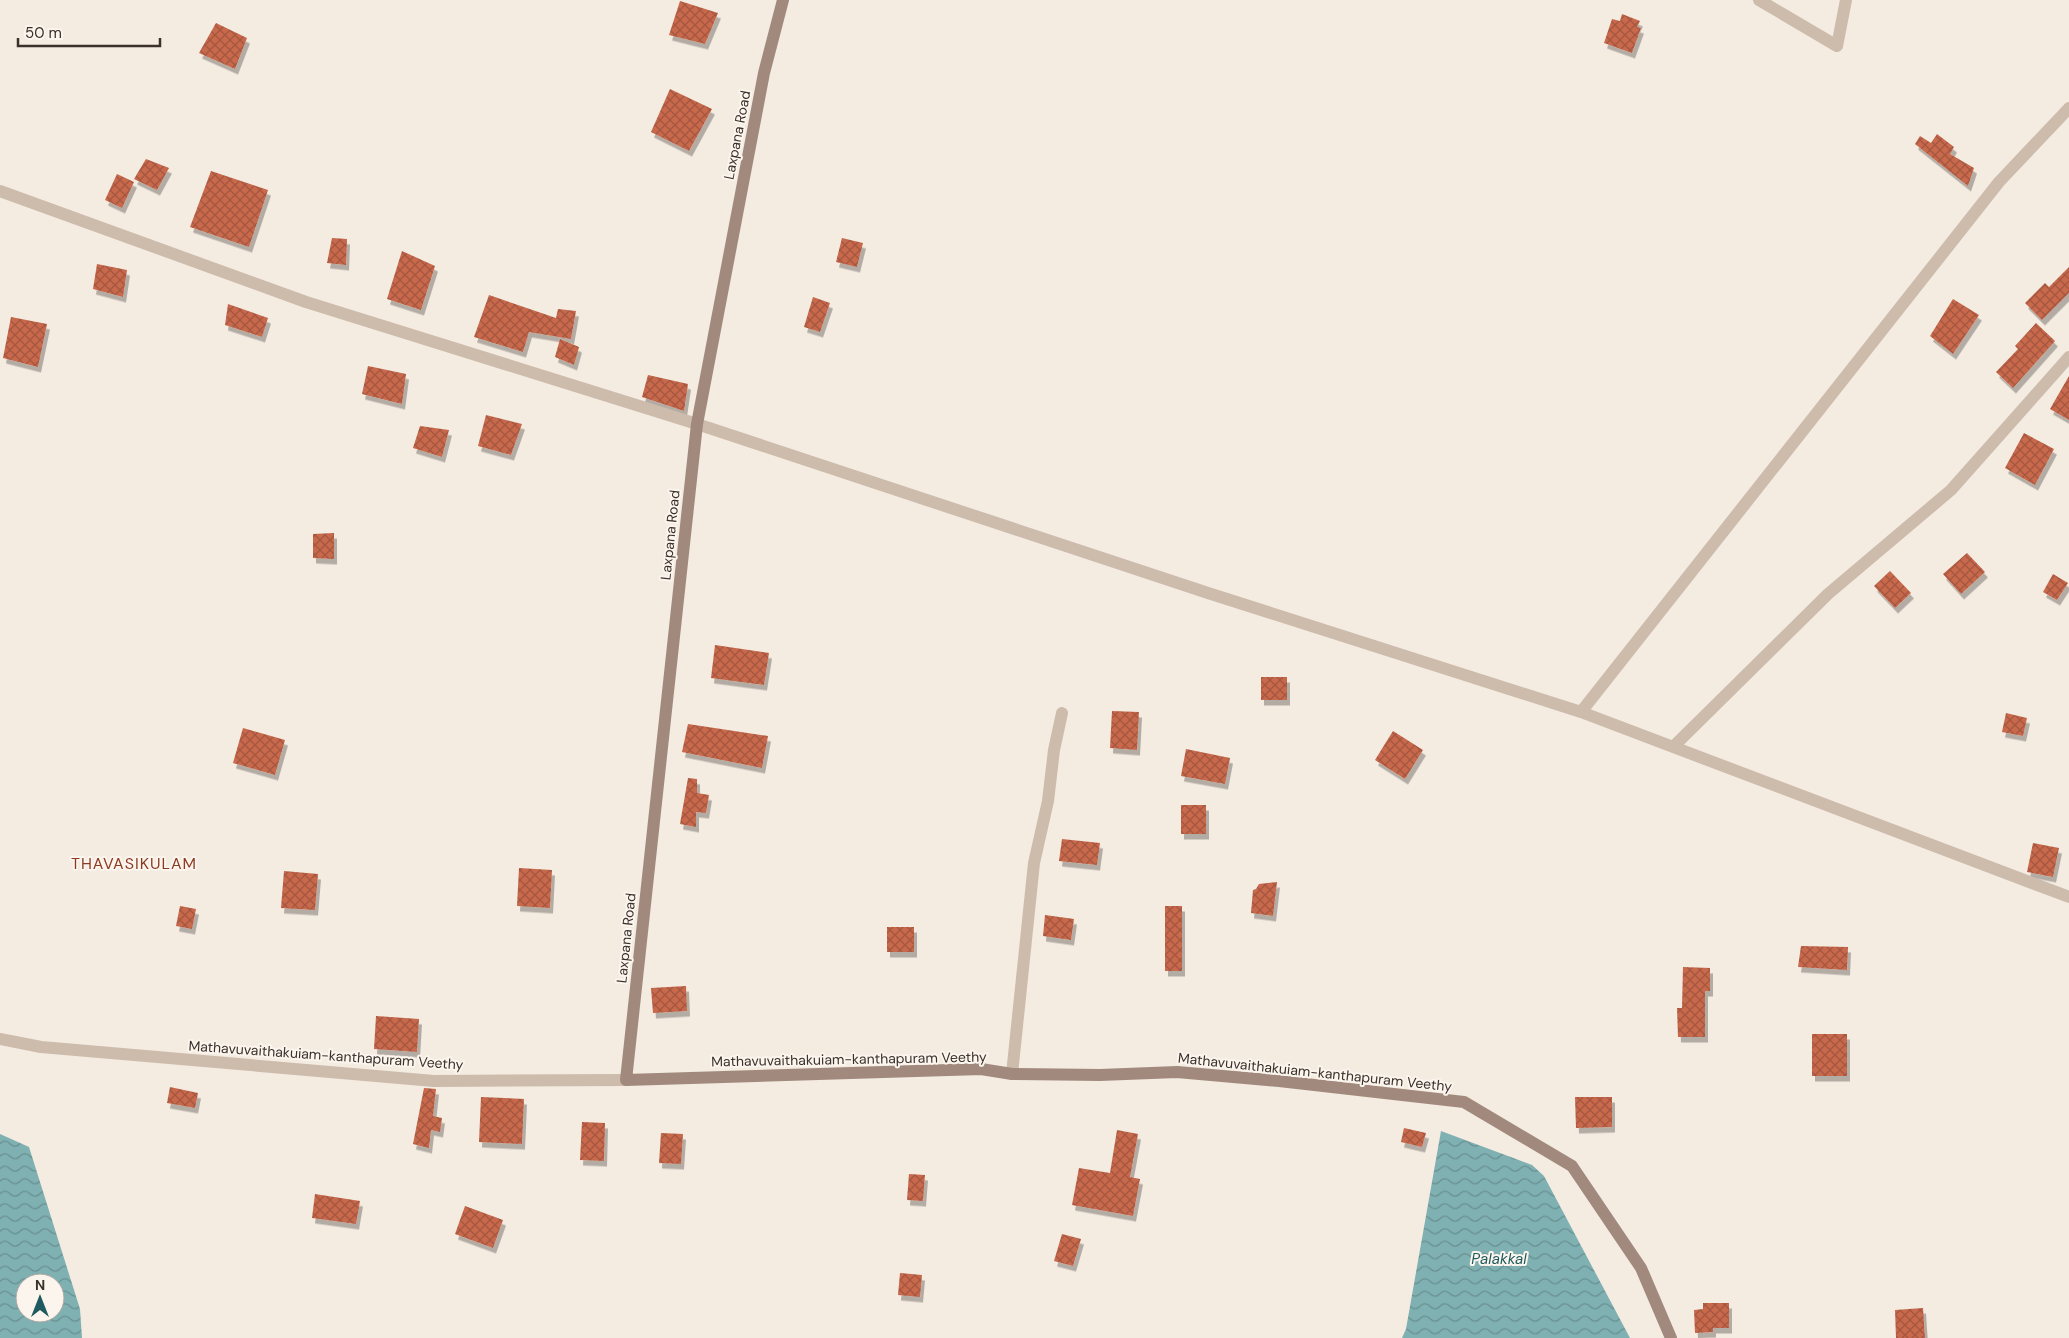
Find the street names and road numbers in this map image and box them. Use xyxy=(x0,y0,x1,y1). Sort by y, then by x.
street label: Laxpana Road xyxy=(720,89,754,181)
street label: Laxpana Road xyxy=(656,489,684,581)
street label: Laxpana Road xyxy=(612,892,640,984)
street label: Mathavuvaithakuiam-kanthapuram Veethy xyxy=(188,1036,464,1074)
street label: Mathavuvaithakuiam-kanthapuram Veethy xyxy=(711,1048,987,1070)
street label: Mathavuvaithakuiam-kanthapuram Veethy xyxy=(1177,1049,1453,1095)

